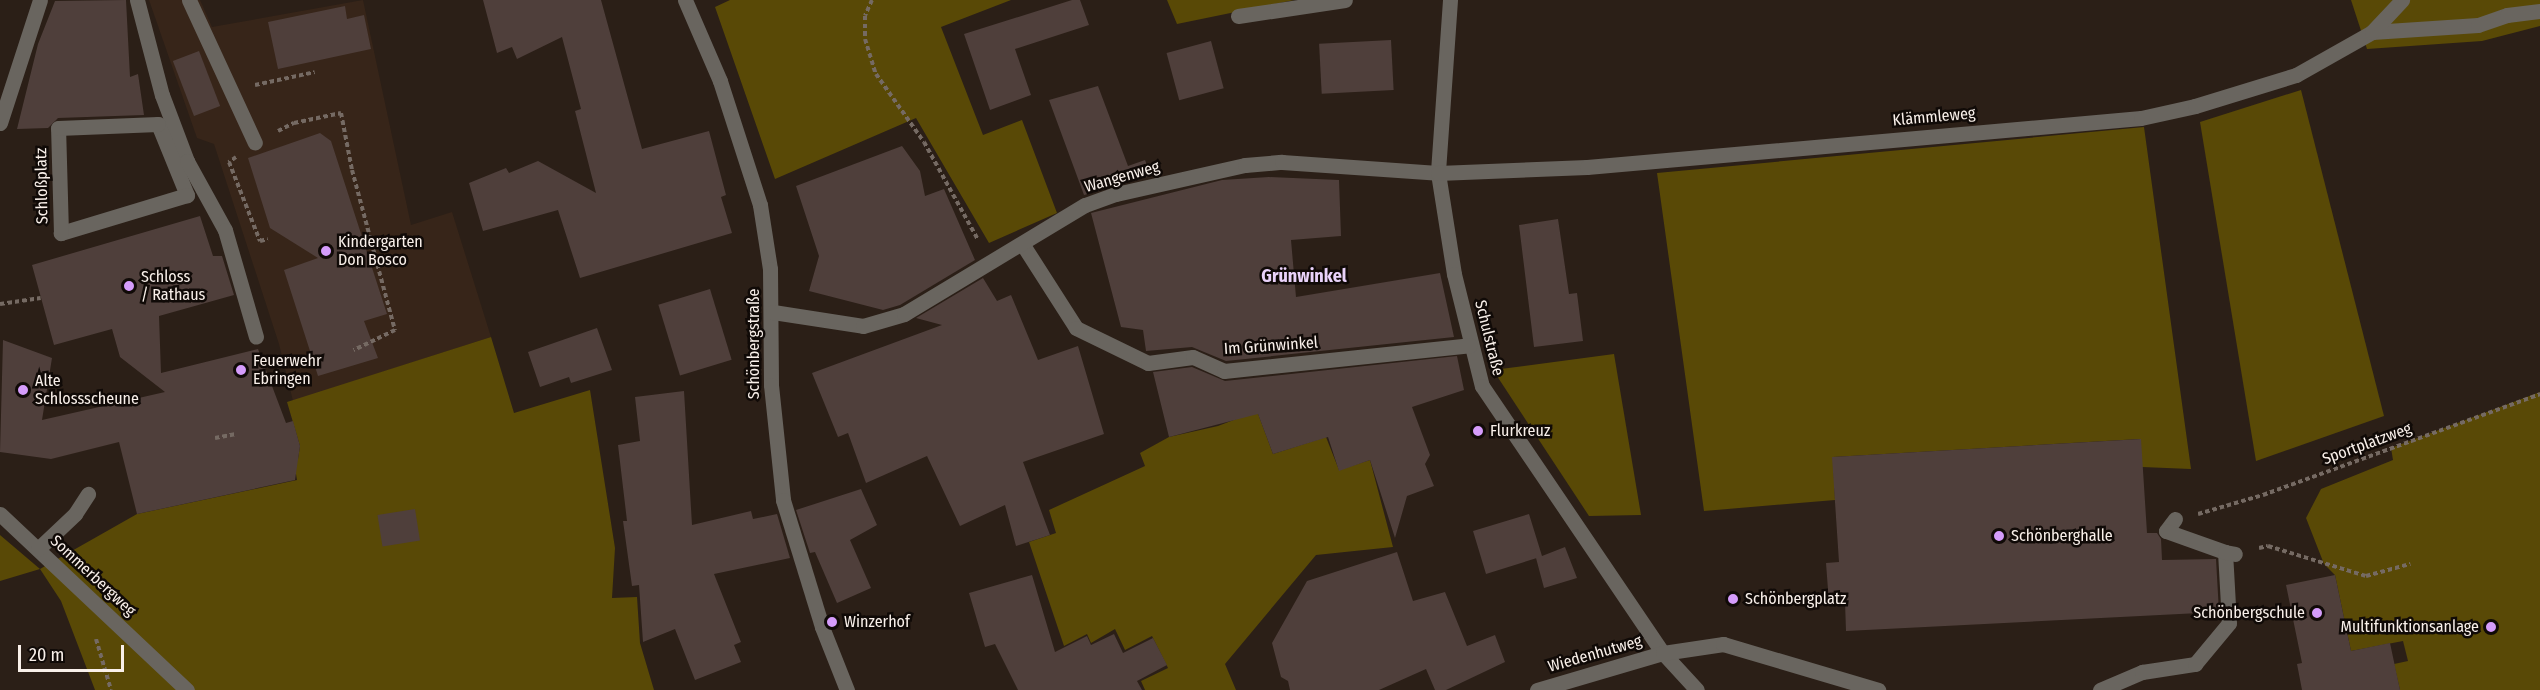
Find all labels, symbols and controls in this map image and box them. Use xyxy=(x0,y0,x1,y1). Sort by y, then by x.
street label: Klämmleweg xyxy=(1892,104,1976,130)
street label: Schloßplatz xyxy=(32,148,52,224)
street label: Wangenweg xyxy=(1082,157,1162,197)
place label: Kindergarten Don Bosco xyxy=(338,232,423,270)
marker: Kindergarten Don Bosco xyxy=(319,244,333,258)
district label: Grünwinkel xyxy=(1261,265,1347,287)
place label: Schloss / Rathaus xyxy=(141,267,205,305)
marker: Schloss / Rathaus xyxy=(122,279,136,293)
street label: Schönbergstraße xyxy=(744,289,764,399)
street label: Schulstraße xyxy=(1470,298,1508,378)
street label: Im Grünwinkel xyxy=(1223,333,1319,359)
place label: Feuerwehr Ebringen xyxy=(253,351,322,389)
marker: Feuerwehr Ebringen xyxy=(234,363,248,377)
place label: Alte Schlossscheune xyxy=(35,371,139,409)
marker: Alte Schlossscheune xyxy=(16,383,30,397)
street label: Sportplatzweg xyxy=(2320,419,2414,469)
place label: Flurkreuz xyxy=(1490,421,1550,441)
marker: Flurkreuz xyxy=(1471,424,1485,438)
place label: Schönberghalle xyxy=(2011,526,2113,546)
marker: Schönberghalle xyxy=(1992,529,2006,543)
street label: Sommerbergweg xyxy=(46,532,140,620)
place label: Schönbergplatz xyxy=(1745,589,1846,609)
marker: Schönbergplatz xyxy=(1726,592,1740,606)
place label: Schönbergschule xyxy=(2193,603,2305,623)
marker: Schönbergschule xyxy=(2310,606,2324,620)
place label: Winzerhof xyxy=(844,612,910,632)
marker: Winzerhof xyxy=(825,615,839,629)
place label: Multifunktionsanlage xyxy=(2341,617,2479,637)
marker: Multifunktionsanlage xyxy=(2484,620,2498,634)
street label: Wiedenhutweg xyxy=(1546,631,1644,677)
scale bar xyxy=(21,633,128,671)
text: 20 m xyxy=(29,644,64,666)

